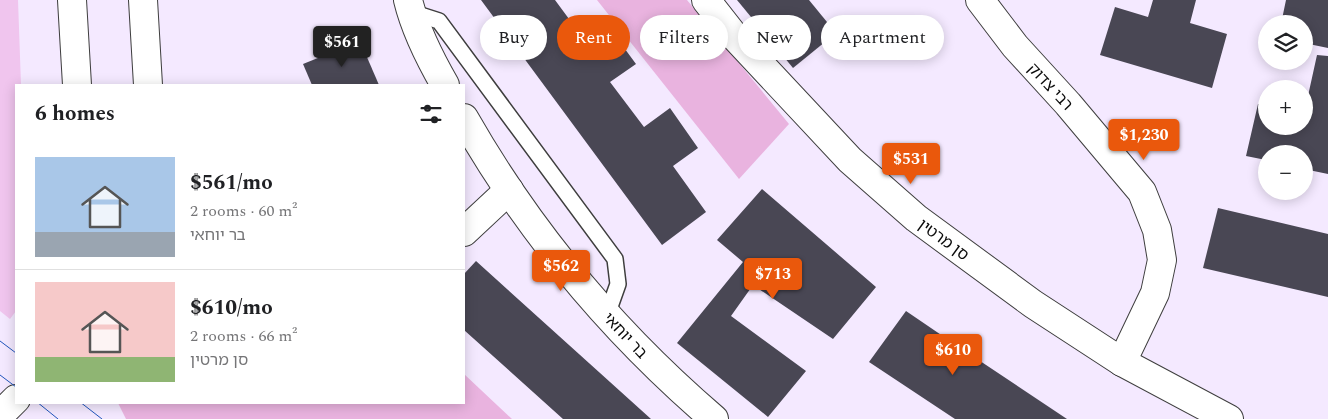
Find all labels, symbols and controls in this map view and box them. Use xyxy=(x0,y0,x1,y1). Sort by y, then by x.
chip: Buy xyxy=(480,15,547,60)
chip: Rent xyxy=(557,15,630,60)
chip: Filters xyxy=(640,15,728,60)
chip: New xyxy=(738,15,811,60)
chip: Apartment xyxy=(821,15,944,60)
map controls xyxy=(1258,15,1313,200)
button: layers xyxy=(1258,15,1313,70)
pin: $561 xyxy=(312,26,372,68)
text: $561 xyxy=(324,30,360,54)
street label: רבי צדוק xyxy=(1022,57,1079,116)
button: + xyxy=(1258,80,1313,135)
text: 6 homes xyxy=(35,98,115,130)
icon: filters xyxy=(417,100,445,128)
pin: $1,230 xyxy=(1103,119,1185,161)
text: $1,230 xyxy=(1119,123,1169,147)
pin: $531 xyxy=(881,142,941,185)
button: − xyxy=(1258,145,1313,200)
text: $531 xyxy=(893,147,929,171)
text: $561/mo xyxy=(190,167,273,199)
icon: home xyxy=(75,177,135,237)
text: 2 rooms · 60 m² xyxy=(190,199,297,223)
street label: סן מרטין xyxy=(913,213,974,267)
text: בר יוחאי xyxy=(190,223,246,247)
pin: $562 xyxy=(531,250,591,292)
text: $562 xyxy=(543,254,579,278)
pin: $713 xyxy=(743,258,803,300)
text: $713 xyxy=(755,262,791,286)
text: $610/mo xyxy=(190,292,273,324)
icon: home xyxy=(75,302,135,362)
street label: בר יוחאי xyxy=(597,307,653,364)
text: 2 rooms · 66 m² xyxy=(190,324,297,348)
pin: $610 xyxy=(923,334,983,376)
text: $610 xyxy=(935,338,971,362)
text: סן מרטין xyxy=(190,348,248,372)

